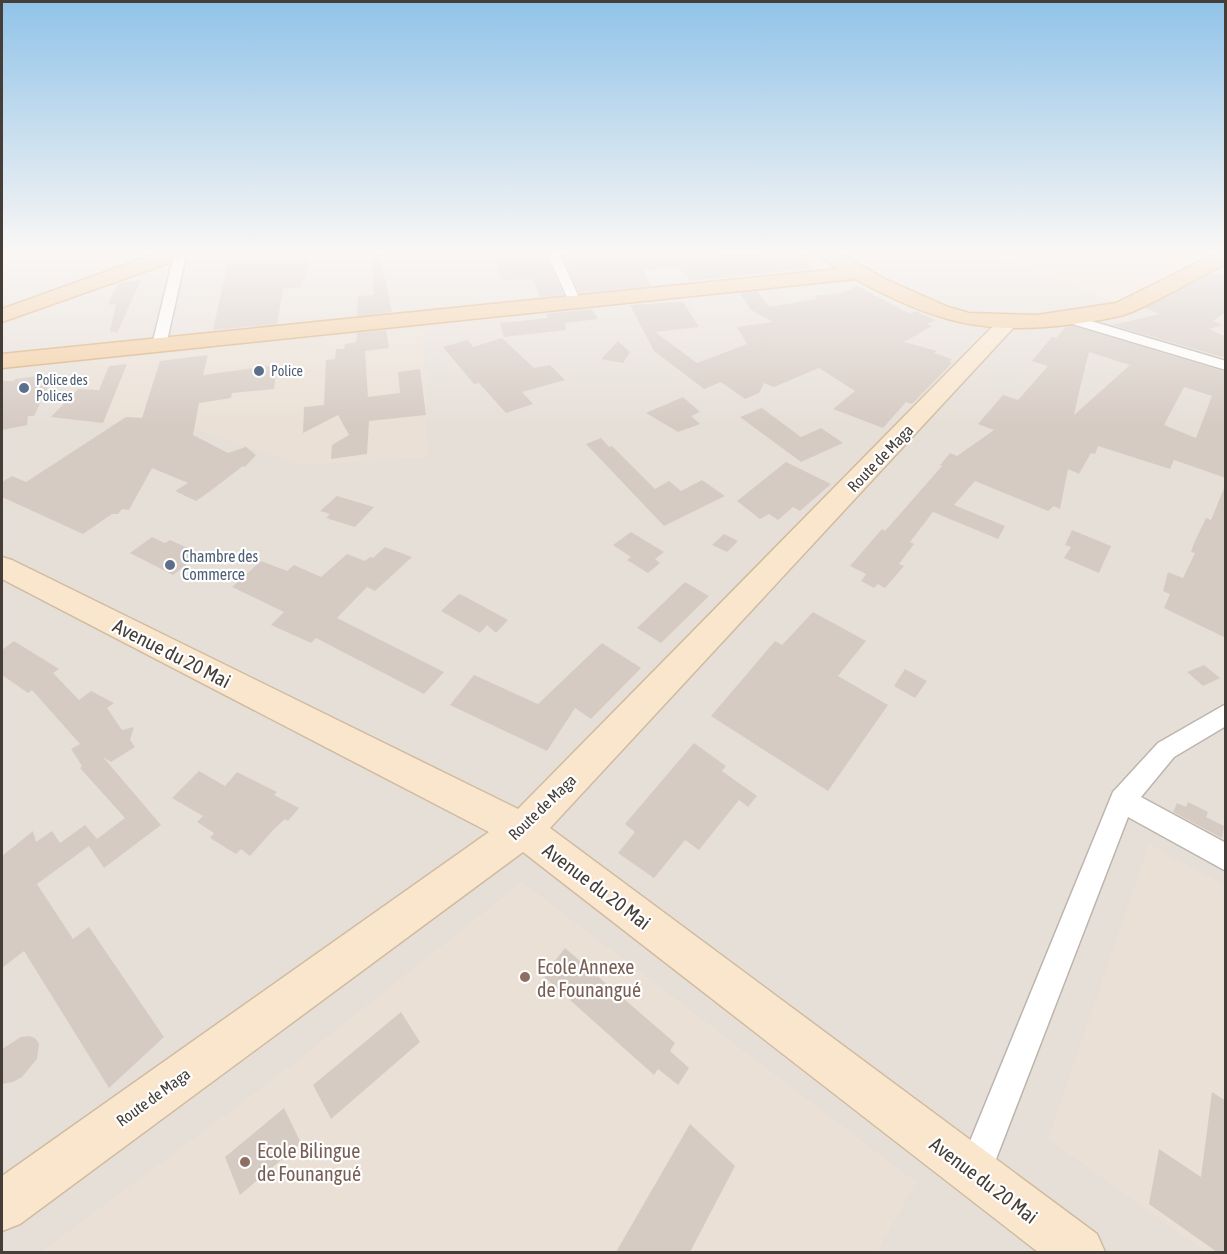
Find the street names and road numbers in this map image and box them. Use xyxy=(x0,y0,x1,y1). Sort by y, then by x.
street label: Route de Maga xyxy=(844,421,917,496)
street label: Avenue du 20 Mai xyxy=(109,614,235,692)
street label: Route de Maga xyxy=(505,771,580,844)
street label: Avenue du 20 Mai xyxy=(539,838,655,934)
street label: Route de Maga xyxy=(113,1064,194,1130)
street label: Avenue du 20 Mai xyxy=(926,1132,1042,1228)

